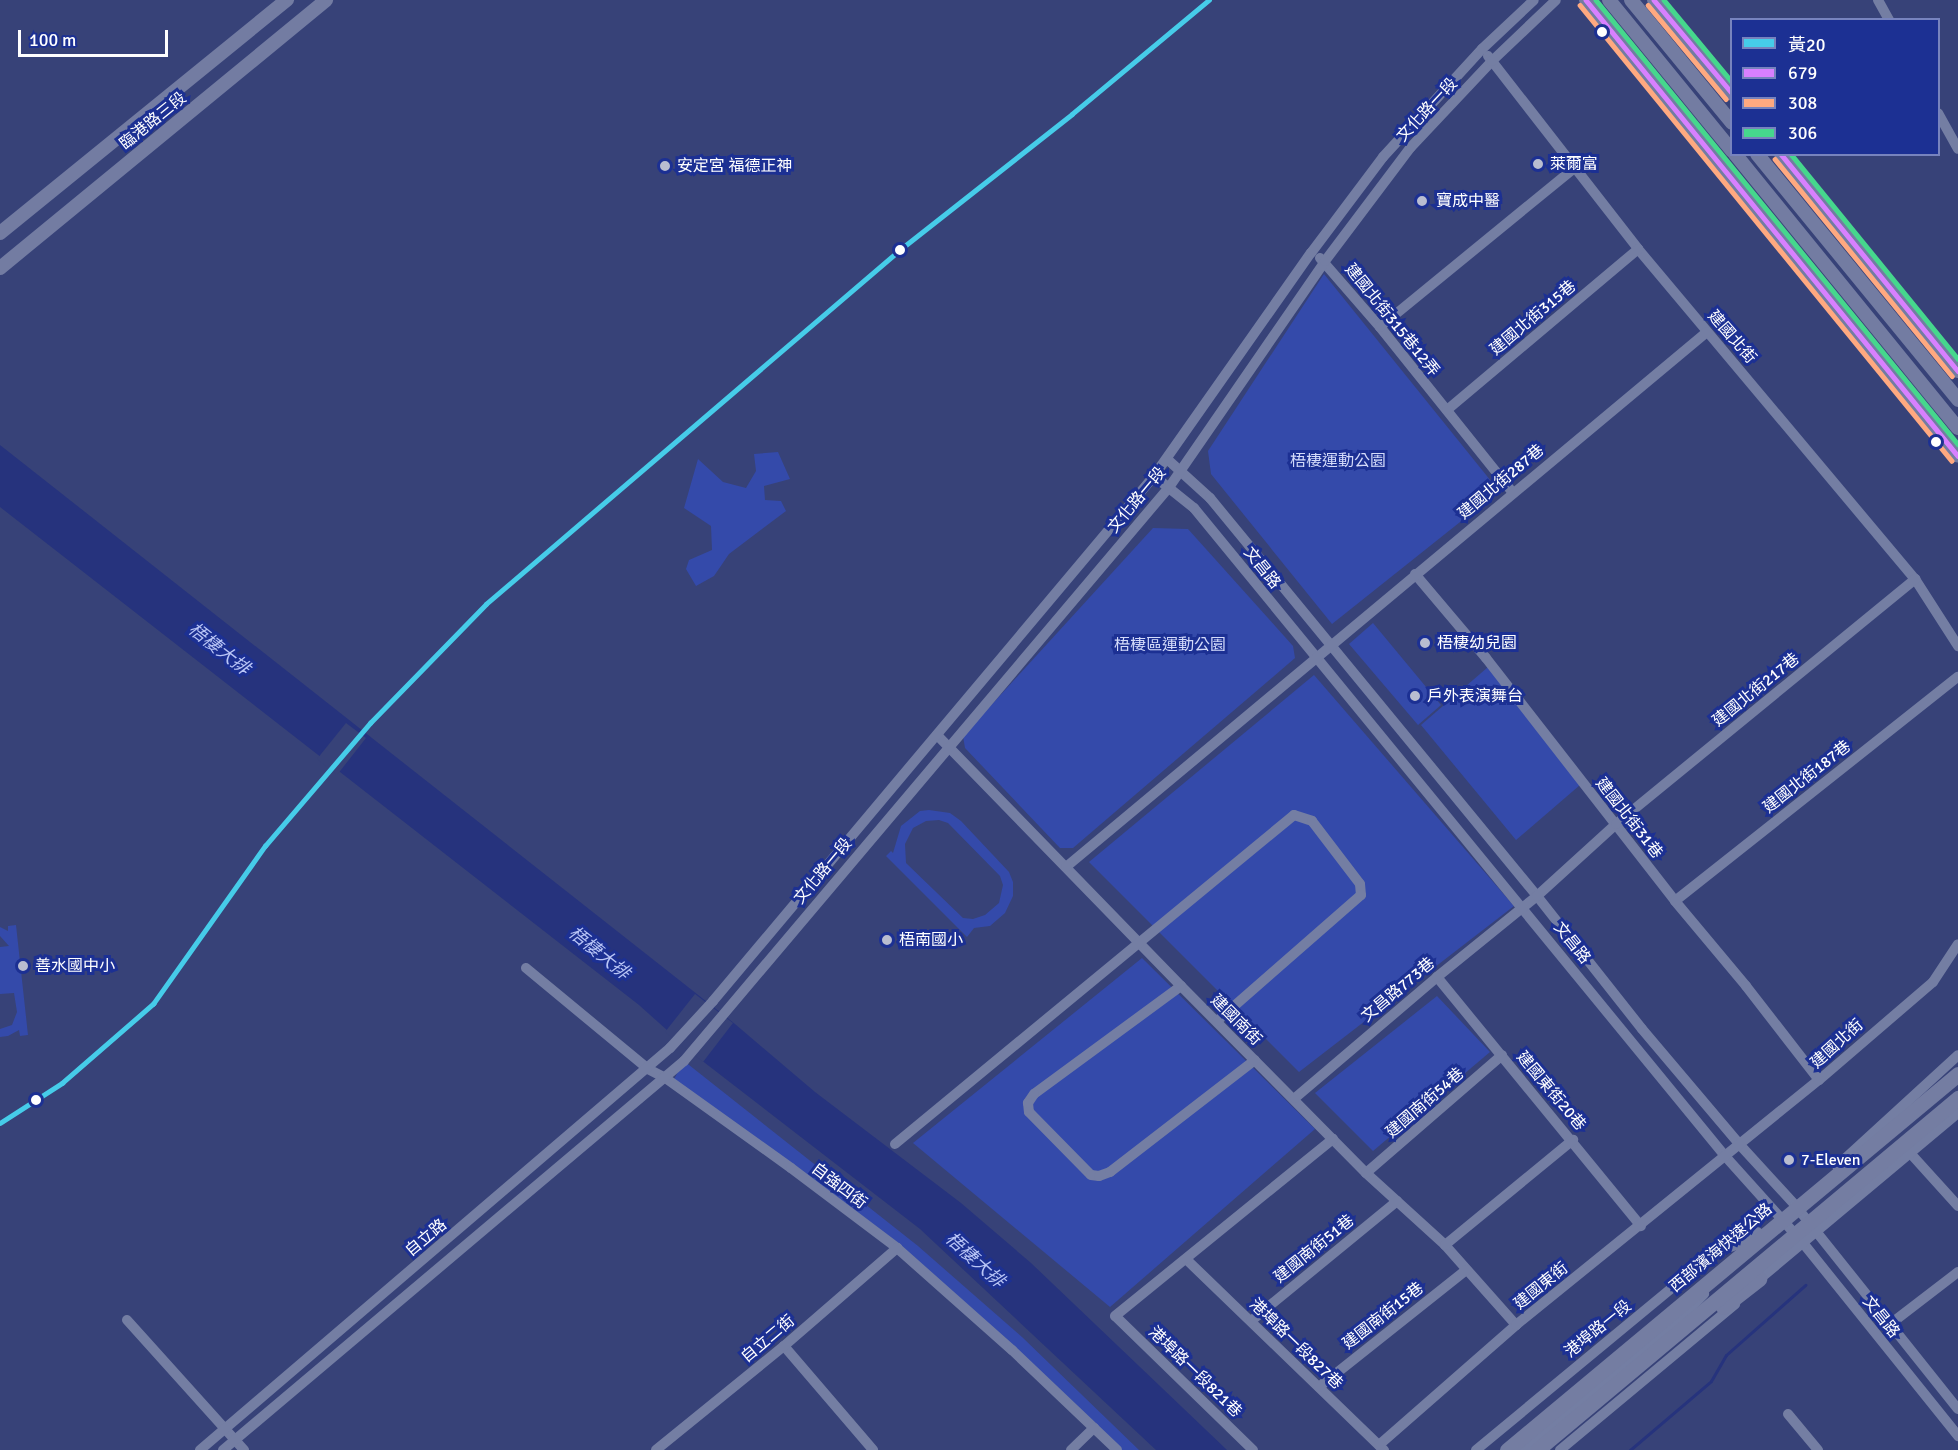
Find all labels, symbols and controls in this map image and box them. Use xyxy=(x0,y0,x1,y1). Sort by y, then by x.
scale bar xyxy=(21,18,171,56)
legend xyxy=(1730,18,1940,156)
unlabelled marker xyxy=(1596,26,1608,38)
text: 100 m xyxy=(29,29,76,51)
text: 黃20 xyxy=(1788,34,1825,56)
text: 679 xyxy=(1788,62,1817,84)
street label: 文化路一段 xyxy=(1393,74,1461,146)
street label: 臨港路三段 xyxy=(116,88,190,154)
text: 308 xyxy=(1788,92,1817,114)
text: 306 xyxy=(1788,122,1817,144)
place label: 萊爾富 xyxy=(1550,154,1598,174)
place label: 安定宮 福德正神 xyxy=(677,156,793,176)
marker: 萊爾富 xyxy=(1531,157,1545,171)
marker: 安定宮 福德正神 xyxy=(658,159,672,173)
place label: 寶成中醫 xyxy=(1436,191,1500,211)
marker: 寶成中醫 xyxy=(1413,192,1431,210)
unlabelled marker xyxy=(894,244,906,256)
street label: 建國北街315巷12弄 xyxy=(1341,260,1443,380)
street label: 建國北街315巷 xyxy=(1486,277,1580,359)
street label: 建國北街 xyxy=(1704,307,1760,367)
unlabelled marker xyxy=(1930,436,1942,448)
street label: 建國北街287巷 xyxy=(1454,441,1548,523)
park label: 梧棲運動公園 xyxy=(1290,451,1386,471)
street label: 文化路一段 xyxy=(1104,463,1170,537)
street label: 文昌路 xyxy=(1239,543,1285,593)
water label: 梧棲大排 xyxy=(184,618,254,680)
place label: 梧棲幼兒園 xyxy=(1437,633,1517,653)
park label: 梧棲區運動公園 xyxy=(1114,635,1226,655)
marker: 梧棲幼兒園 xyxy=(1418,636,1432,650)
street label: 建國北街217巷 xyxy=(1709,649,1803,731)
place label: 戶外表演舞台 xyxy=(1427,686,1523,706)
marker: 戶外表演舞台 xyxy=(1408,689,1422,703)
street label: 建國北街187巷 xyxy=(1759,737,1855,817)
street label: 建國北街31巷 xyxy=(1591,774,1667,862)
street label: 文化路一段 xyxy=(790,834,856,908)
street label: 文昌路 xyxy=(1549,918,1595,968)
water label: 梧棲大排 xyxy=(564,922,634,984)
place label: 梧南國小 xyxy=(899,930,963,950)
marker: 梧南國小 xyxy=(880,933,894,947)
street label: 文昌路773巷 xyxy=(1357,954,1439,1026)
place label: 善水國中小 xyxy=(35,956,115,976)
marker: 善水國中小 xyxy=(16,959,30,973)
street label: 建國南街 xyxy=(1207,991,1265,1049)
street label: 建國北街 xyxy=(1807,1015,1867,1073)
street label: 建國東街20巷 xyxy=(1512,1048,1590,1134)
street label: 建國南街54巷 xyxy=(1382,1064,1468,1142)
unlabelled marker xyxy=(30,1094,42,1106)
place label: 7-Eleven xyxy=(1801,1150,1860,1170)
marker: 7-Eleven xyxy=(1782,1153,1796,1167)
street label: 自強四街 xyxy=(808,1159,870,1213)
street label: 西部濱海快速公路 xyxy=(1666,1200,1776,1296)
street label: 建國南街51巷 xyxy=(1270,1211,1358,1287)
street label: 自立路 xyxy=(401,1215,451,1261)
water label: 梧棲大排 xyxy=(941,1228,1009,1292)
street label: 建國東街 xyxy=(1510,1258,1572,1314)
street label: 建國南街15巷 xyxy=(1339,1278,1427,1354)
street label: 文昌路 xyxy=(1858,1292,1904,1342)
street label: 港埠路一段827巷 xyxy=(1245,1295,1347,1393)
street label: 港埠路一段 xyxy=(1561,1296,1635,1362)
street label: 自立二街 xyxy=(737,1311,799,1367)
street label: 港埠路一段821巷 xyxy=(1144,1323,1246,1421)

